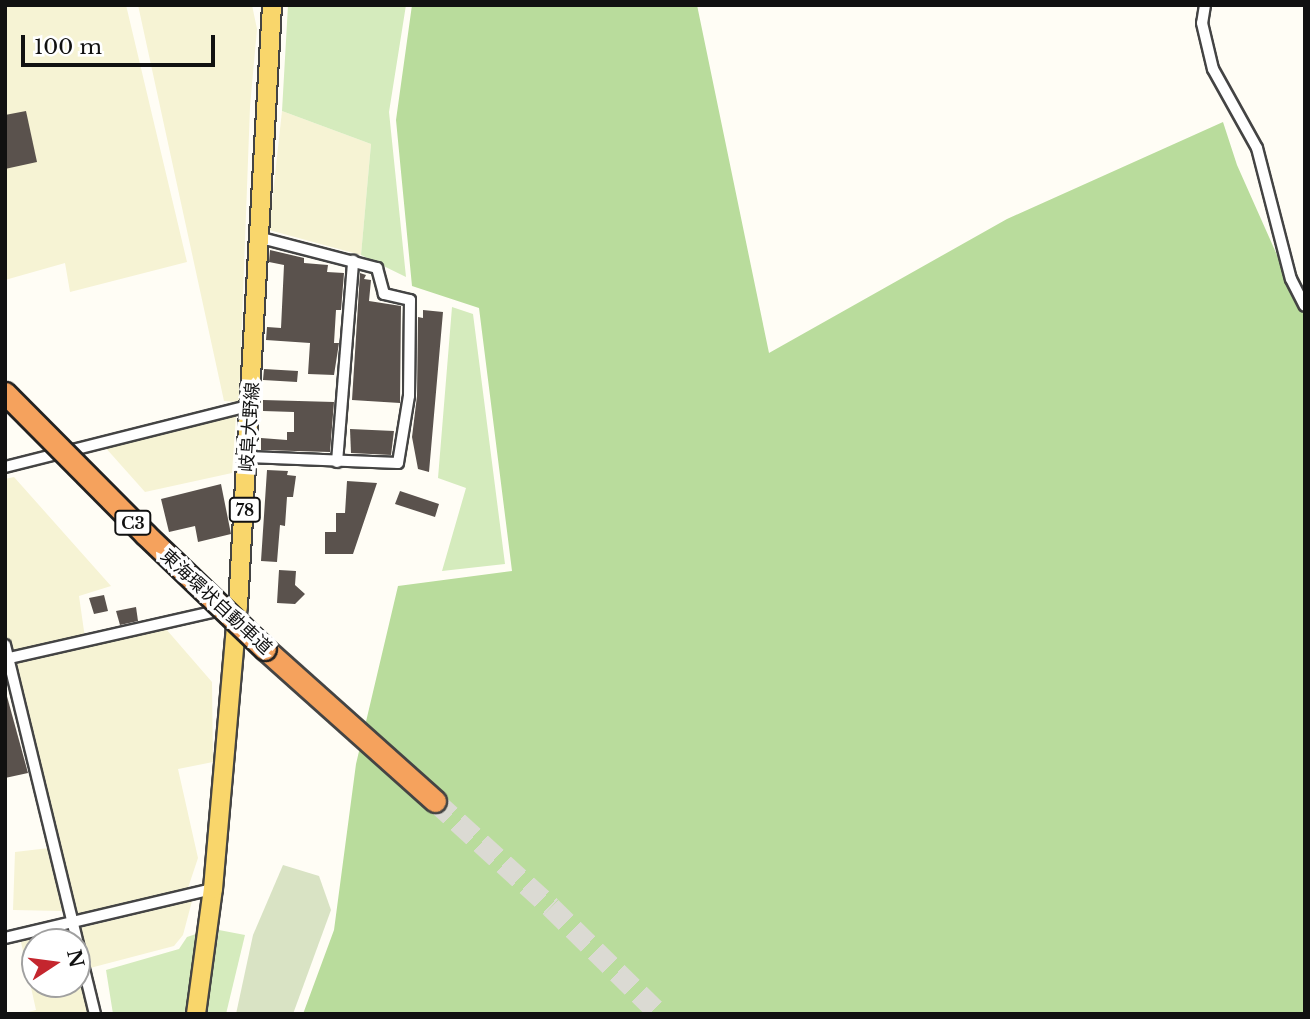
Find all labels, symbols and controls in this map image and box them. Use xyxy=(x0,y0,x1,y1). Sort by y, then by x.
scale bar xyxy=(24,21,219,65)
text: 100 m xyxy=(34,34,102,60)
street label: 岐阜大野線 xyxy=(236,381,264,473)
road number: 78 xyxy=(228,498,262,523)
road number: C3 xyxy=(114,510,152,536)
street label: 東海環状自動車道 xyxy=(156,545,276,659)
north arrow xyxy=(21,928,91,998)
text: N xyxy=(62,947,88,970)

